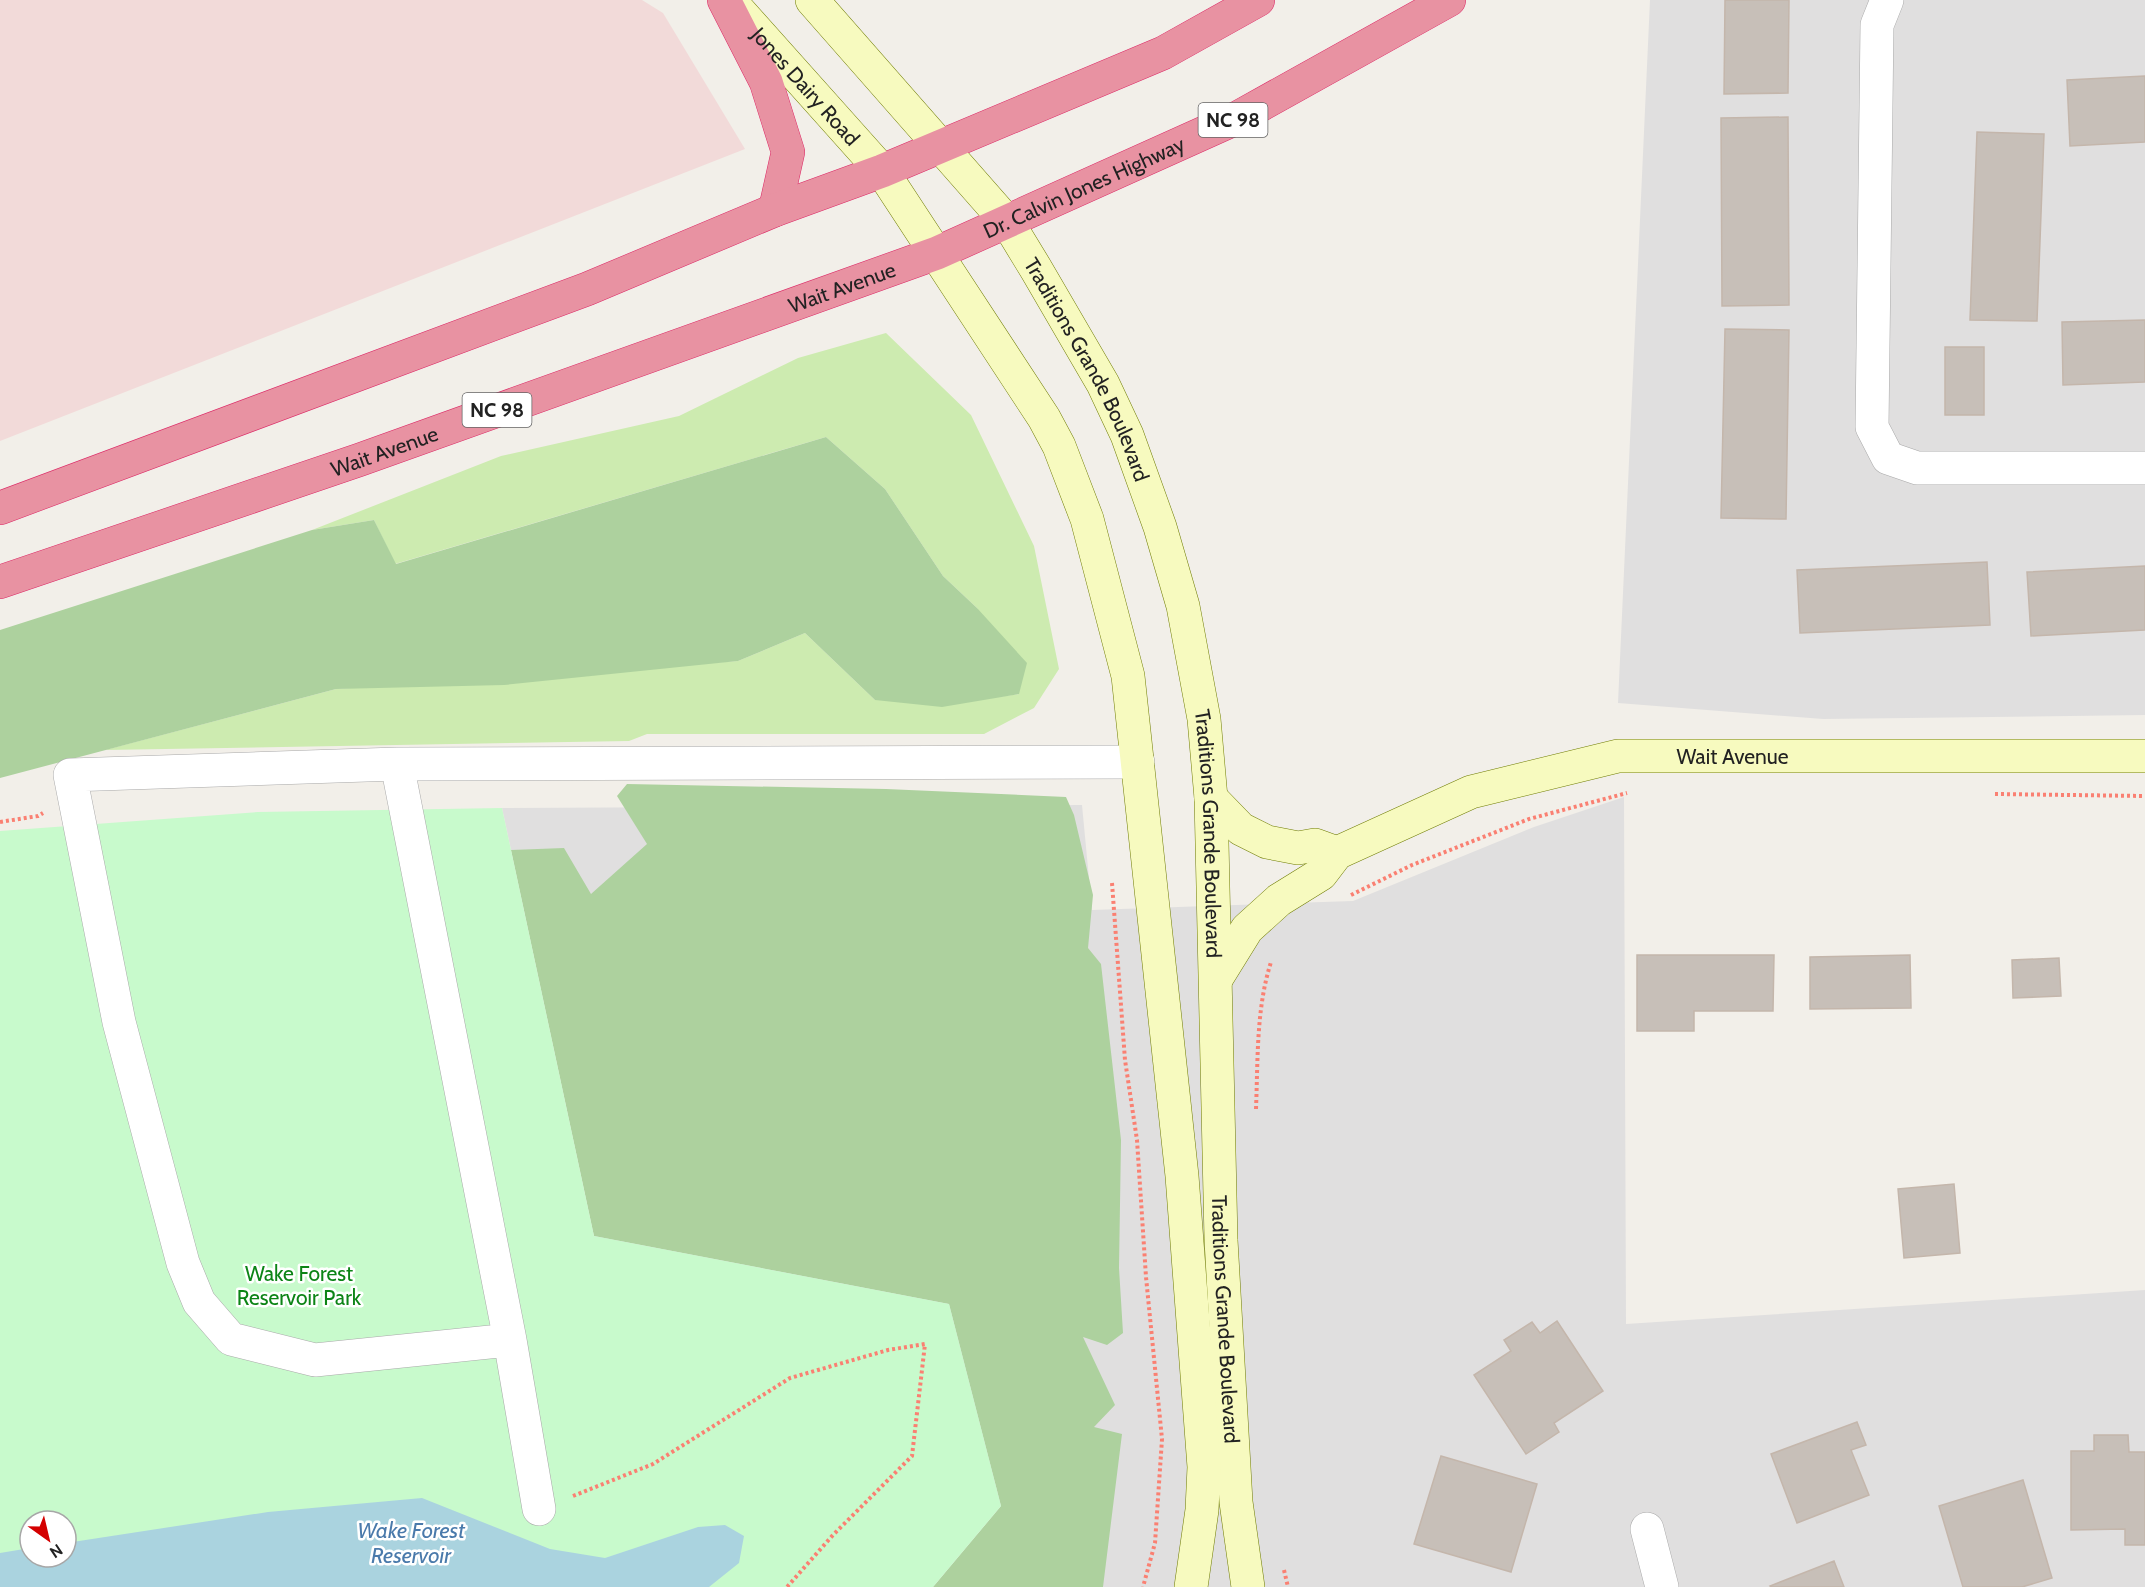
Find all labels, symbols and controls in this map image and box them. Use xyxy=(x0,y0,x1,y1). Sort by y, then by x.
street label: Jones Dairy Road xyxy=(746,21,865,150)
road number: NC 98 xyxy=(1198,103,1268,137)
street label: Dr. Calvin Jones Highway xyxy=(979,131,1189,243)
street label: Traditions Grande Boulevard xyxy=(1020,253,1155,485)
street label: Wait Avenue xyxy=(785,256,899,318)
road number: NC 98 xyxy=(462,393,532,427)
street label: Wait Avenue xyxy=(327,420,441,481)
street label: Traditions Grande Boulevard xyxy=(1190,707,1227,958)
street label: Wait Avenue xyxy=(1677,744,1789,769)
street label: Traditions Grande Boulevard xyxy=(1207,1195,1245,1444)
park label: Wake Forest Reservoir Park xyxy=(237,1261,362,1310)
north arrow xyxy=(18,1509,78,1569)
water label: Wake Forest Reservoir xyxy=(357,1517,466,1569)
text: N xyxy=(46,1540,66,1562)

